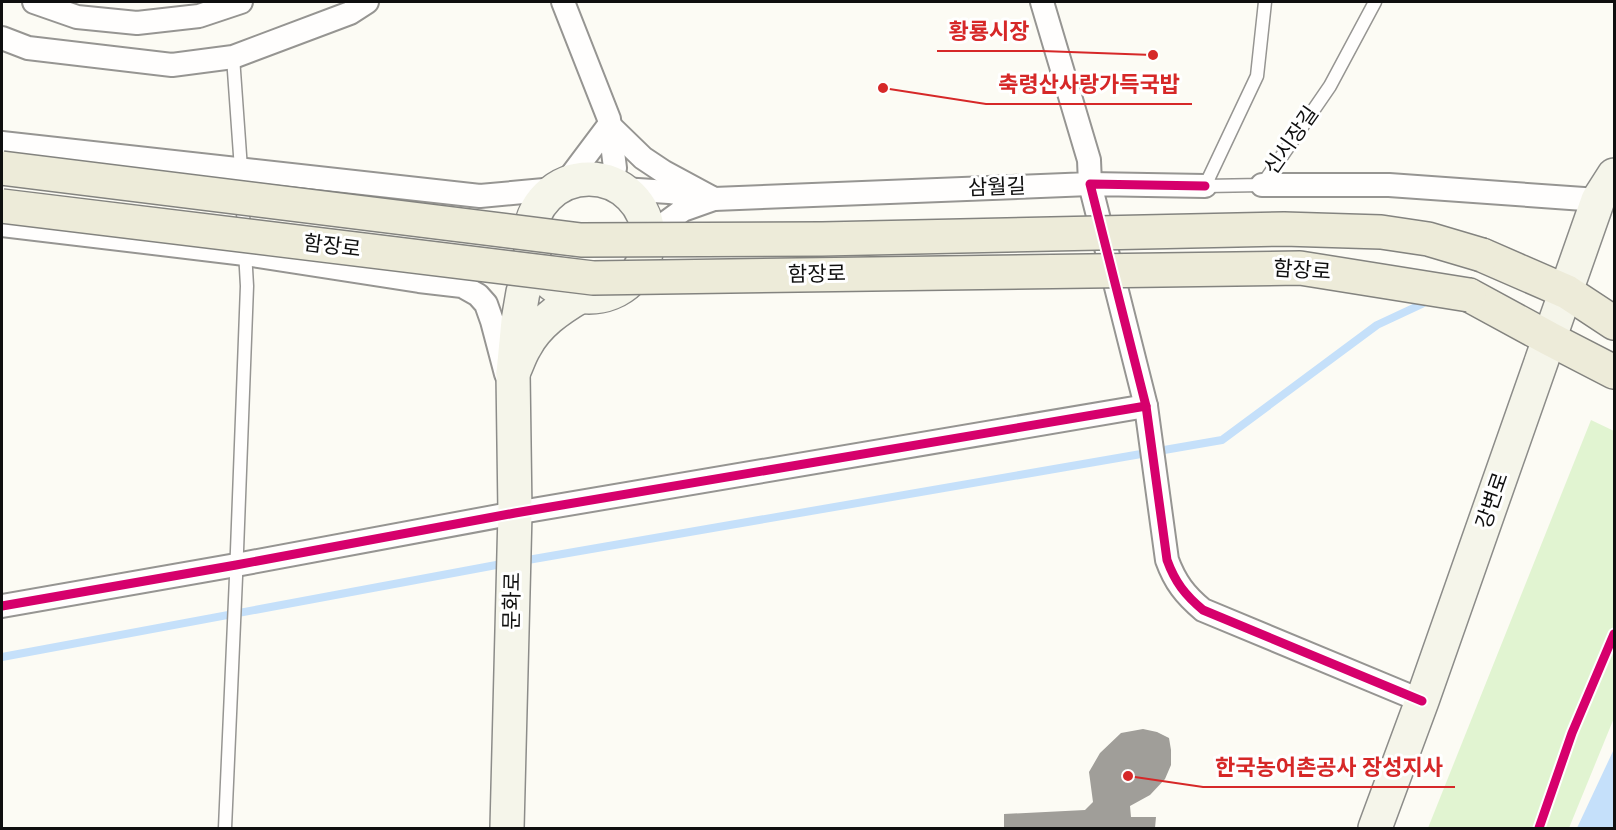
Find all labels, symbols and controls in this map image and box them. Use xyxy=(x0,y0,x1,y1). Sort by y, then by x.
callout: 황룡시장 xyxy=(937,11,1042,51)
text: 황룡시장 xyxy=(949,16,1029,49)
callout: 축령산사랑가득국밥 xyxy=(986,64,1192,104)
text: 축령산사랑가득국밥 xyxy=(998,69,1180,102)
street label: 신시장길 xyxy=(1257,100,1327,182)
street label: 삼월길 xyxy=(967,171,1027,205)
street label: 함장로 xyxy=(301,228,363,266)
street label: 함장로 xyxy=(1272,253,1332,289)
street label: 함장로 xyxy=(788,258,846,292)
street label: 강변로 xyxy=(1468,468,1518,534)
street label: 문화로 xyxy=(496,572,530,630)
callout: 한국농어촌공사 장성지사 xyxy=(1203,747,1455,787)
text: 한국농어촌공사 장성지사 xyxy=(1215,752,1443,785)

